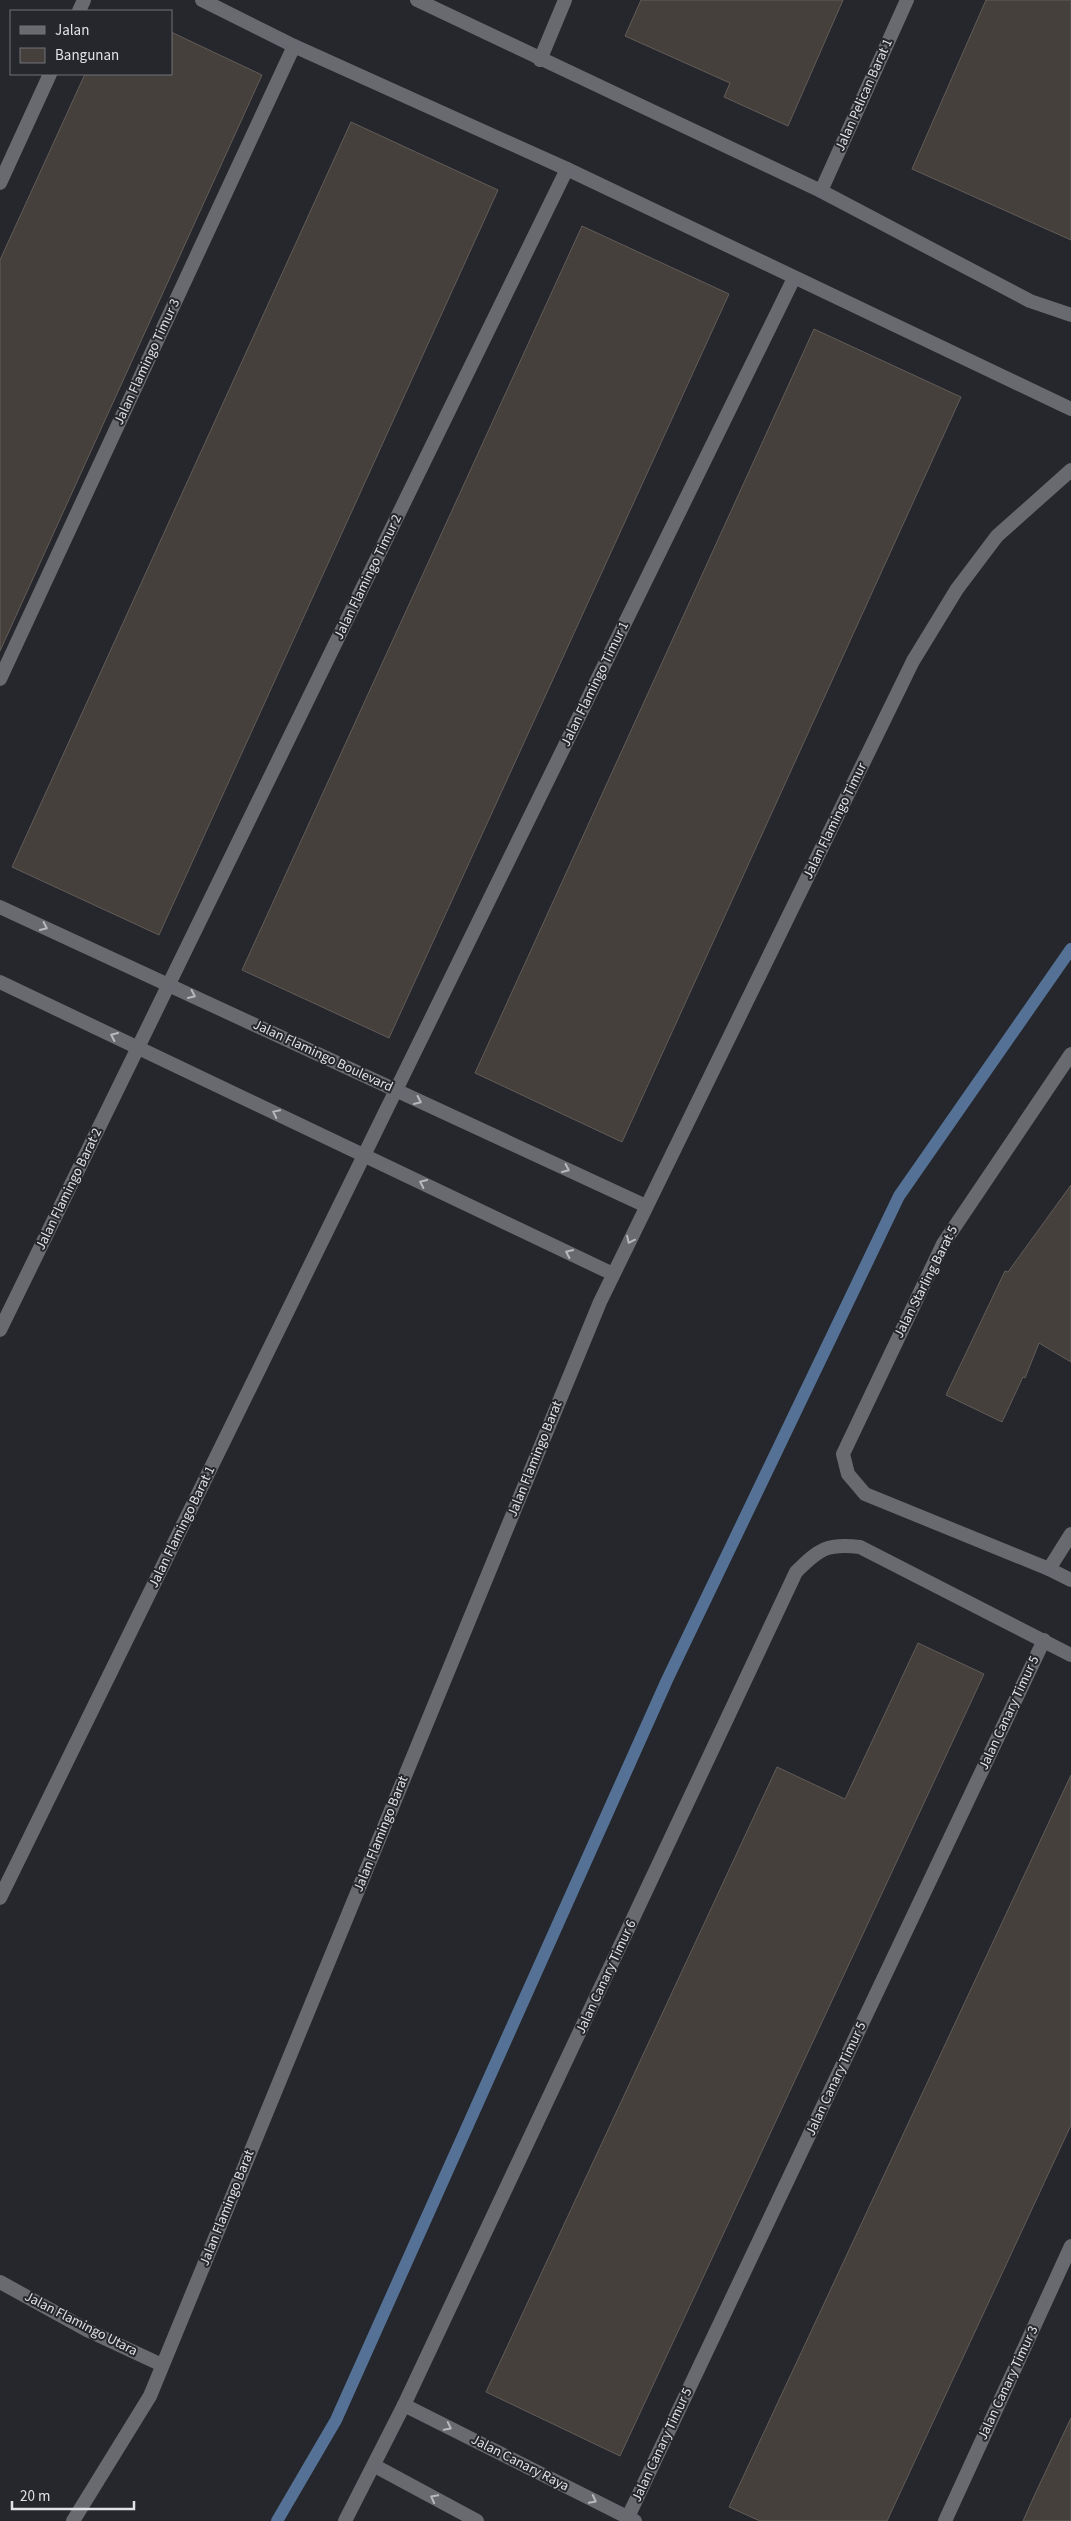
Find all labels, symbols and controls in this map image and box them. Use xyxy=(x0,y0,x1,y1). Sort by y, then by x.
legend xyxy=(10,10,172,75)
text: Jalan xyxy=(55,20,89,41)
street label: Jalan Pelican Barat 1 xyxy=(830,35,898,154)
text: Bangunan xyxy=(55,45,119,66)
street label: Jalan Flamingo Timur 3 xyxy=(109,296,185,428)
street label: Jalan Flamingo Timur 2 xyxy=(329,511,407,643)
street label: Jalan Flamingo Timur 1 xyxy=(556,618,634,750)
street label: Jalan Flamingo Timur xyxy=(798,759,872,883)
one-way arrow xyxy=(39,921,48,931)
one-way arrow xyxy=(187,989,196,1000)
street label: Jalan Flamingo Boulevard xyxy=(250,1015,396,1097)
one-way arrow xyxy=(110,1032,119,1042)
one-way arrow xyxy=(413,1094,422,1105)
one-way arrow xyxy=(272,1109,281,1120)
street label: Jalan Flamingo Barat 2 xyxy=(31,1125,107,1253)
one-way arrow xyxy=(561,1163,570,1173)
one-way arrow xyxy=(419,1180,428,1190)
street label: Jalan Starling Barat 5 xyxy=(889,1222,963,1342)
one-way arrow xyxy=(625,1235,636,1244)
one-way arrow xyxy=(565,1249,574,1259)
street label: Jalan Flamingo Barat xyxy=(503,1398,568,1520)
street label: Jalan Flamingo Barat 1 xyxy=(144,1463,220,1591)
street label: Jalan Canary Timur 5 xyxy=(974,1653,1044,1773)
street label: Jalan Flamingo Barat xyxy=(349,1773,414,1895)
street label: Jalan Canary Timur 6 xyxy=(571,1917,641,2037)
street label: Jalan Canary Timur 5 xyxy=(801,2019,871,2139)
street label: Jalan Flamingo Barat xyxy=(195,2147,260,2269)
street label: Jalan Flamingo Utara xyxy=(21,2287,141,2361)
street label: Jalan Canary Timur 3 xyxy=(973,2323,1043,2443)
street label: Jalan Canary Timur 5 xyxy=(627,2385,697,2505)
one-way arrow xyxy=(442,2421,451,2431)
street label: Jalan Canary Raya xyxy=(468,2430,572,2496)
scale bar xyxy=(12,2478,135,2510)
text: 20 m xyxy=(20,2486,50,2507)
one-way arrow xyxy=(430,2494,439,2504)
one-way arrow xyxy=(588,2494,597,2504)

